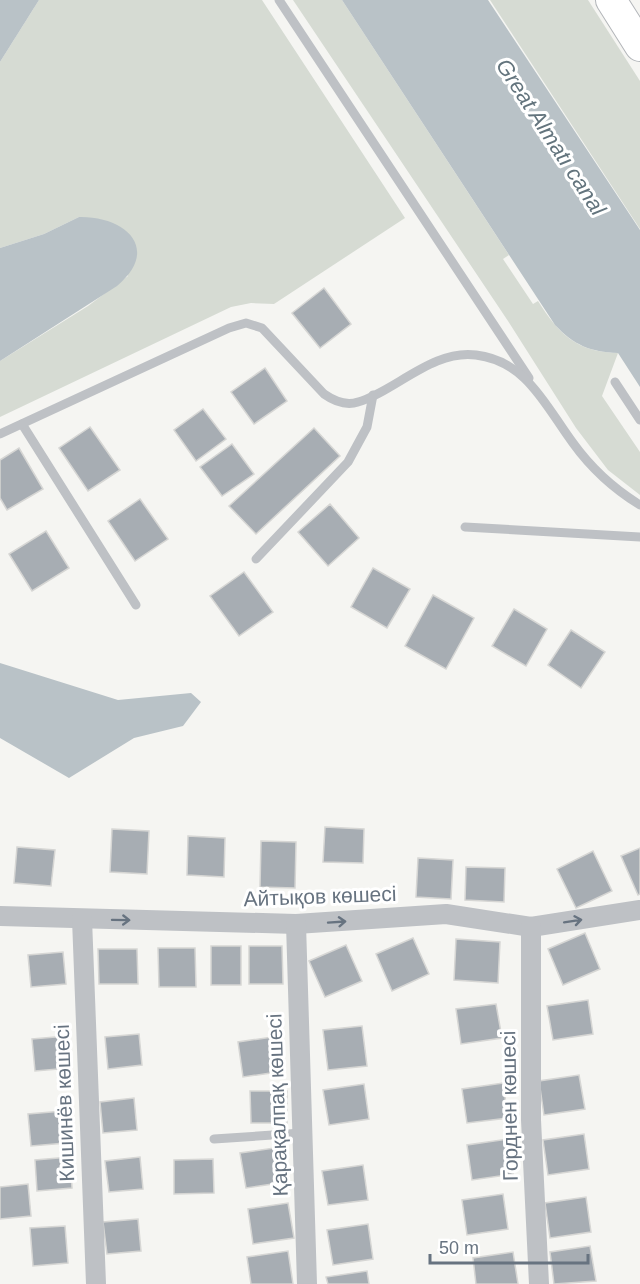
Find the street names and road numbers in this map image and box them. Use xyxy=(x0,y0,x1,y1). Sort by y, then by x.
street label: Айтықов көшесі xyxy=(243,882,397,910)
street label: Қарақалпақ көшесі xyxy=(262,1013,292,1197)
street label: Кишинёв көшесі xyxy=(50,1024,78,1182)
street label: Горднен көшесі xyxy=(496,1031,522,1181)

